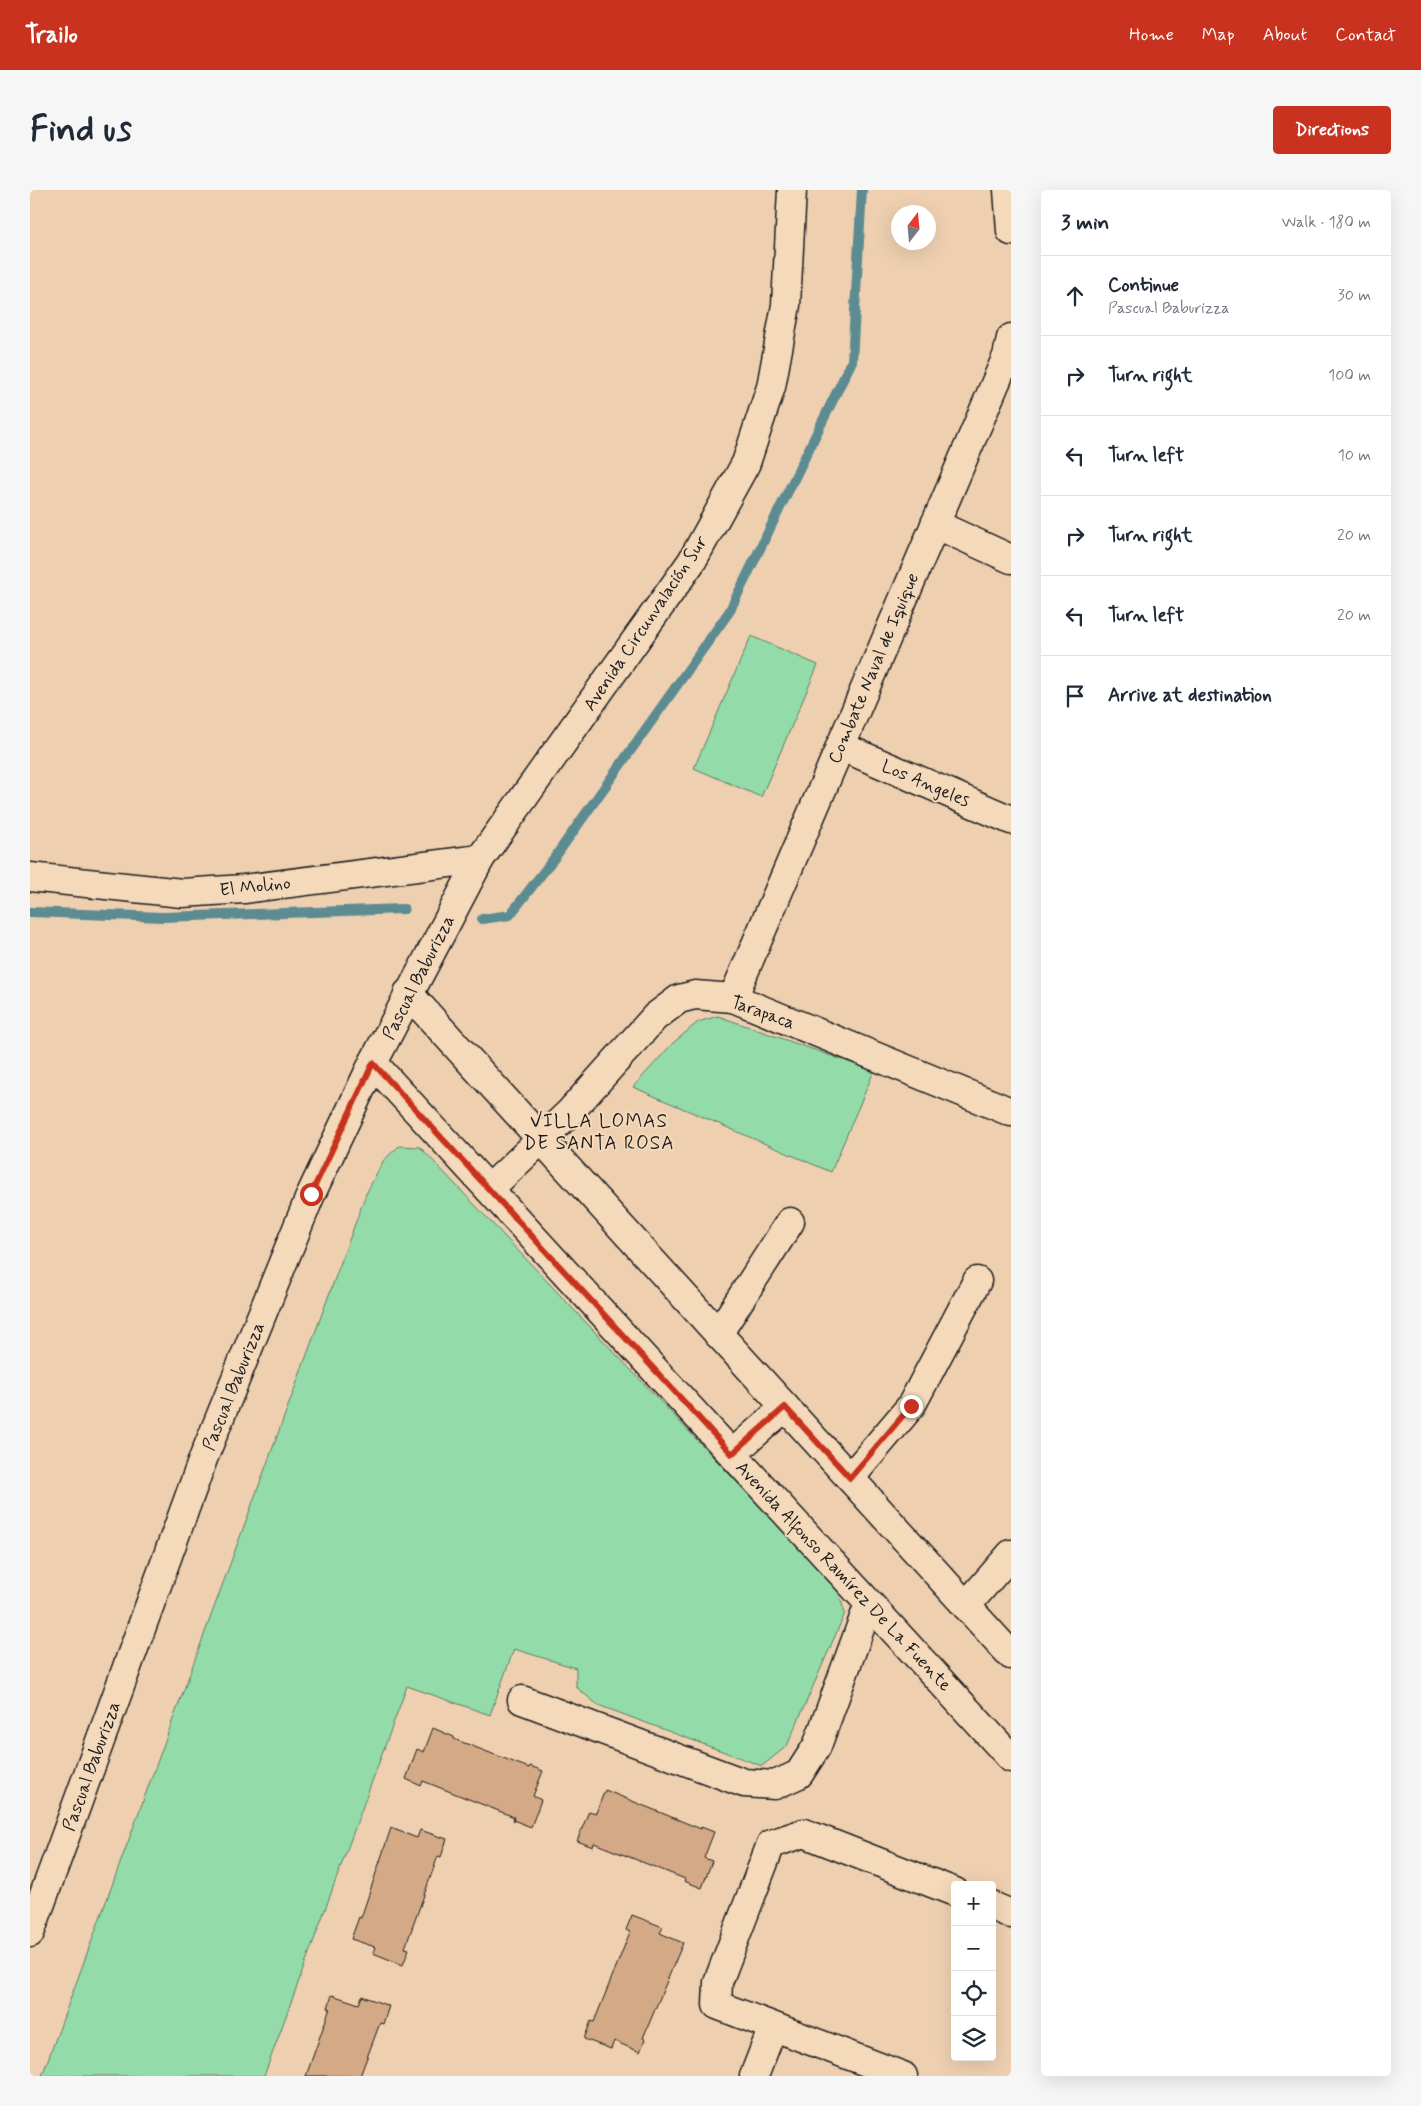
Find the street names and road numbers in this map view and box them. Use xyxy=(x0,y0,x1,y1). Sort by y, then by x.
street label: Avenida Circunvalación Sur xyxy=(578,531,714,716)
street label: Combate Naval de Iquique xyxy=(823,569,925,767)
street label: Los Angeles xyxy=(878,755,973,813)
street label: El Molino xyxy=(218,871,292,903)
street label: Pascual Baburizza xyxy=(377,911,461,1044)
street label: Tarapaca xyxy=(727,990,798,1036)
street label: Pascual Baburizza xyxy=(197,1318,271,1454)
street label: Avenida Alfonso Ramírez De La Fuente xyxy=(728,1456,957,1698)
street label: Pascual Baburizza xyxy=(57,1698,127,1835)

